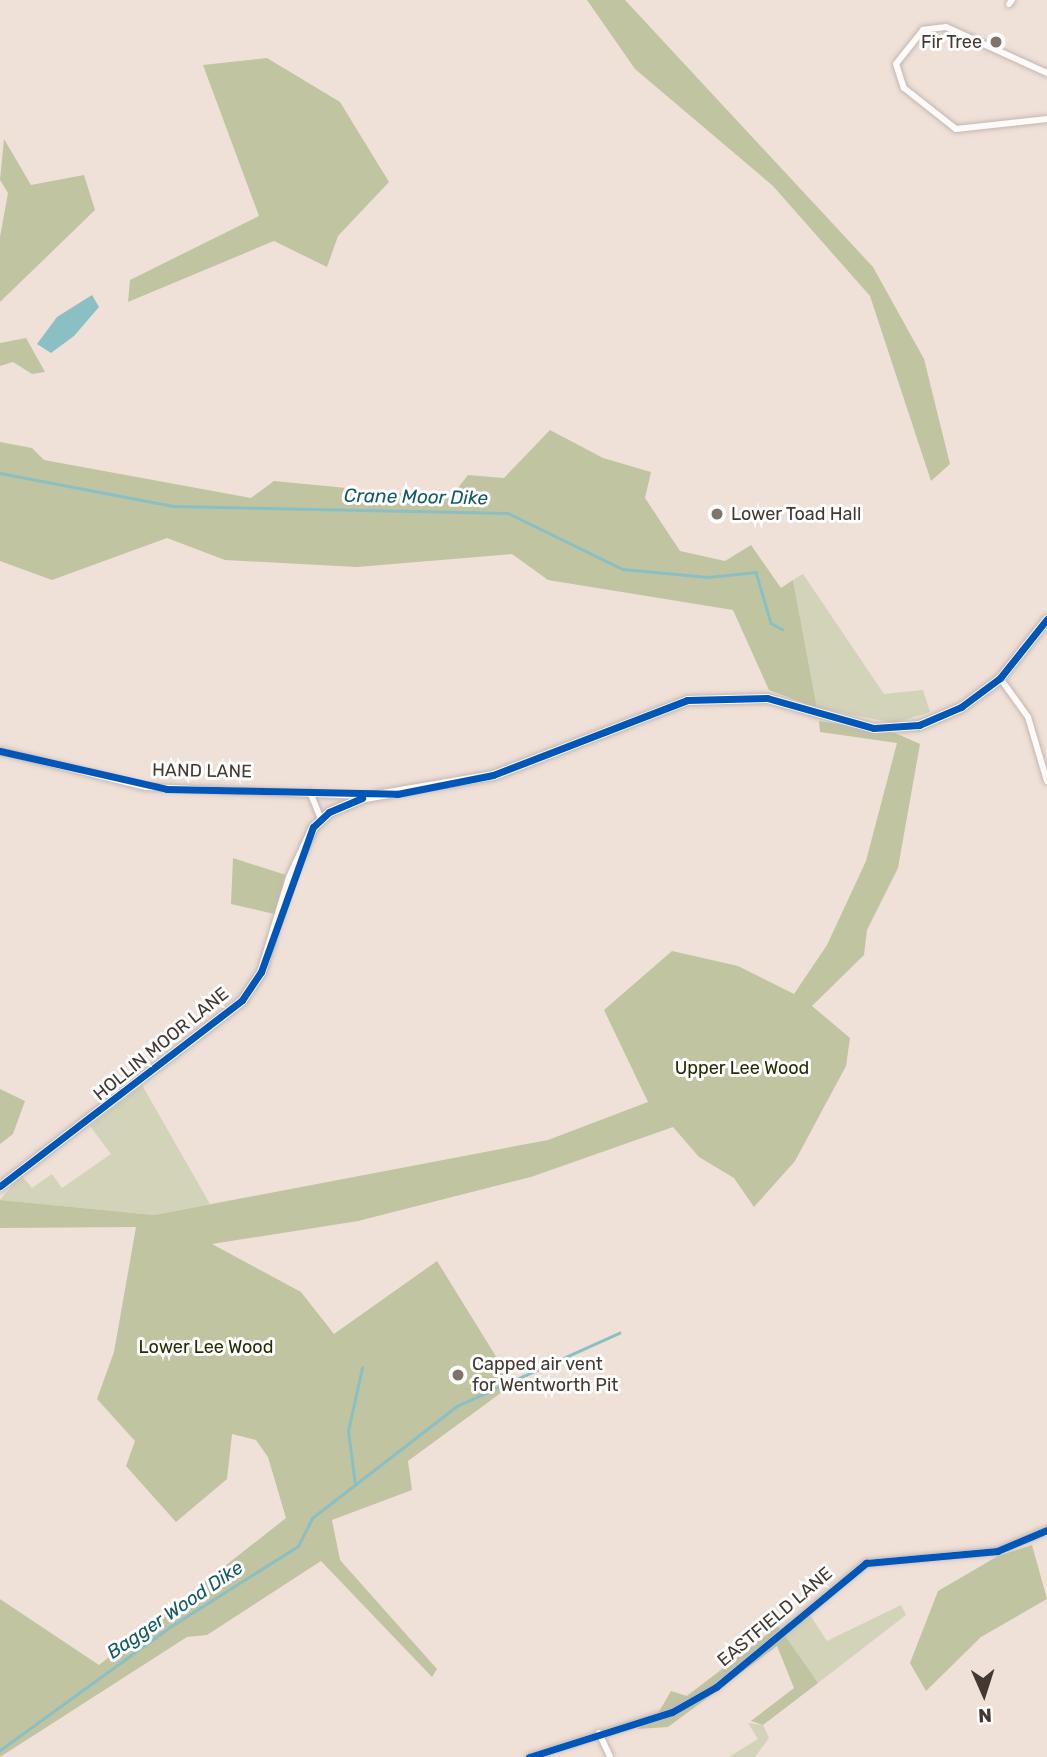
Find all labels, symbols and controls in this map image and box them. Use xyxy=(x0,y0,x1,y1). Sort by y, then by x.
place label: Fir Tree xyxy=(920,31,982,53)
marker: Fir Tree xyxy=(988,34,1004,50)
water label: Crane Moor Dike xyxy=(344,484,488,510)
place label: Lower Toad Hall xyxy=(731,503,862,525)
marker: Lower Toad Hall xyxy=(709,506,725,522)
street label: HAND LANE xyxy=(152,759,252,783)
street label: HOLLIN MOOR LANE xyxy=(89,983,233,1105)
park label: Upper Lee Wood xyxy=(674,1057,810,1079)
park label: Lower Lee Wood xyxy=(138,1336,274,1358)
place label: Capped air vent for Wentworth Pit xyxy=(472,1354,619,1396)
marker: Capped air vent for Wentworth Pit xyxy=(450,1367,466,1383)
water label: Bagger Wood Dike xyxy=(103,1556,247,1664)
street label: EASTFIELD LANE xyxy=(713,1563,837,1671)
north arrow xyxy=(949,1659,1019,1729)
text: N xyxy=(978,1704,993,1727)

